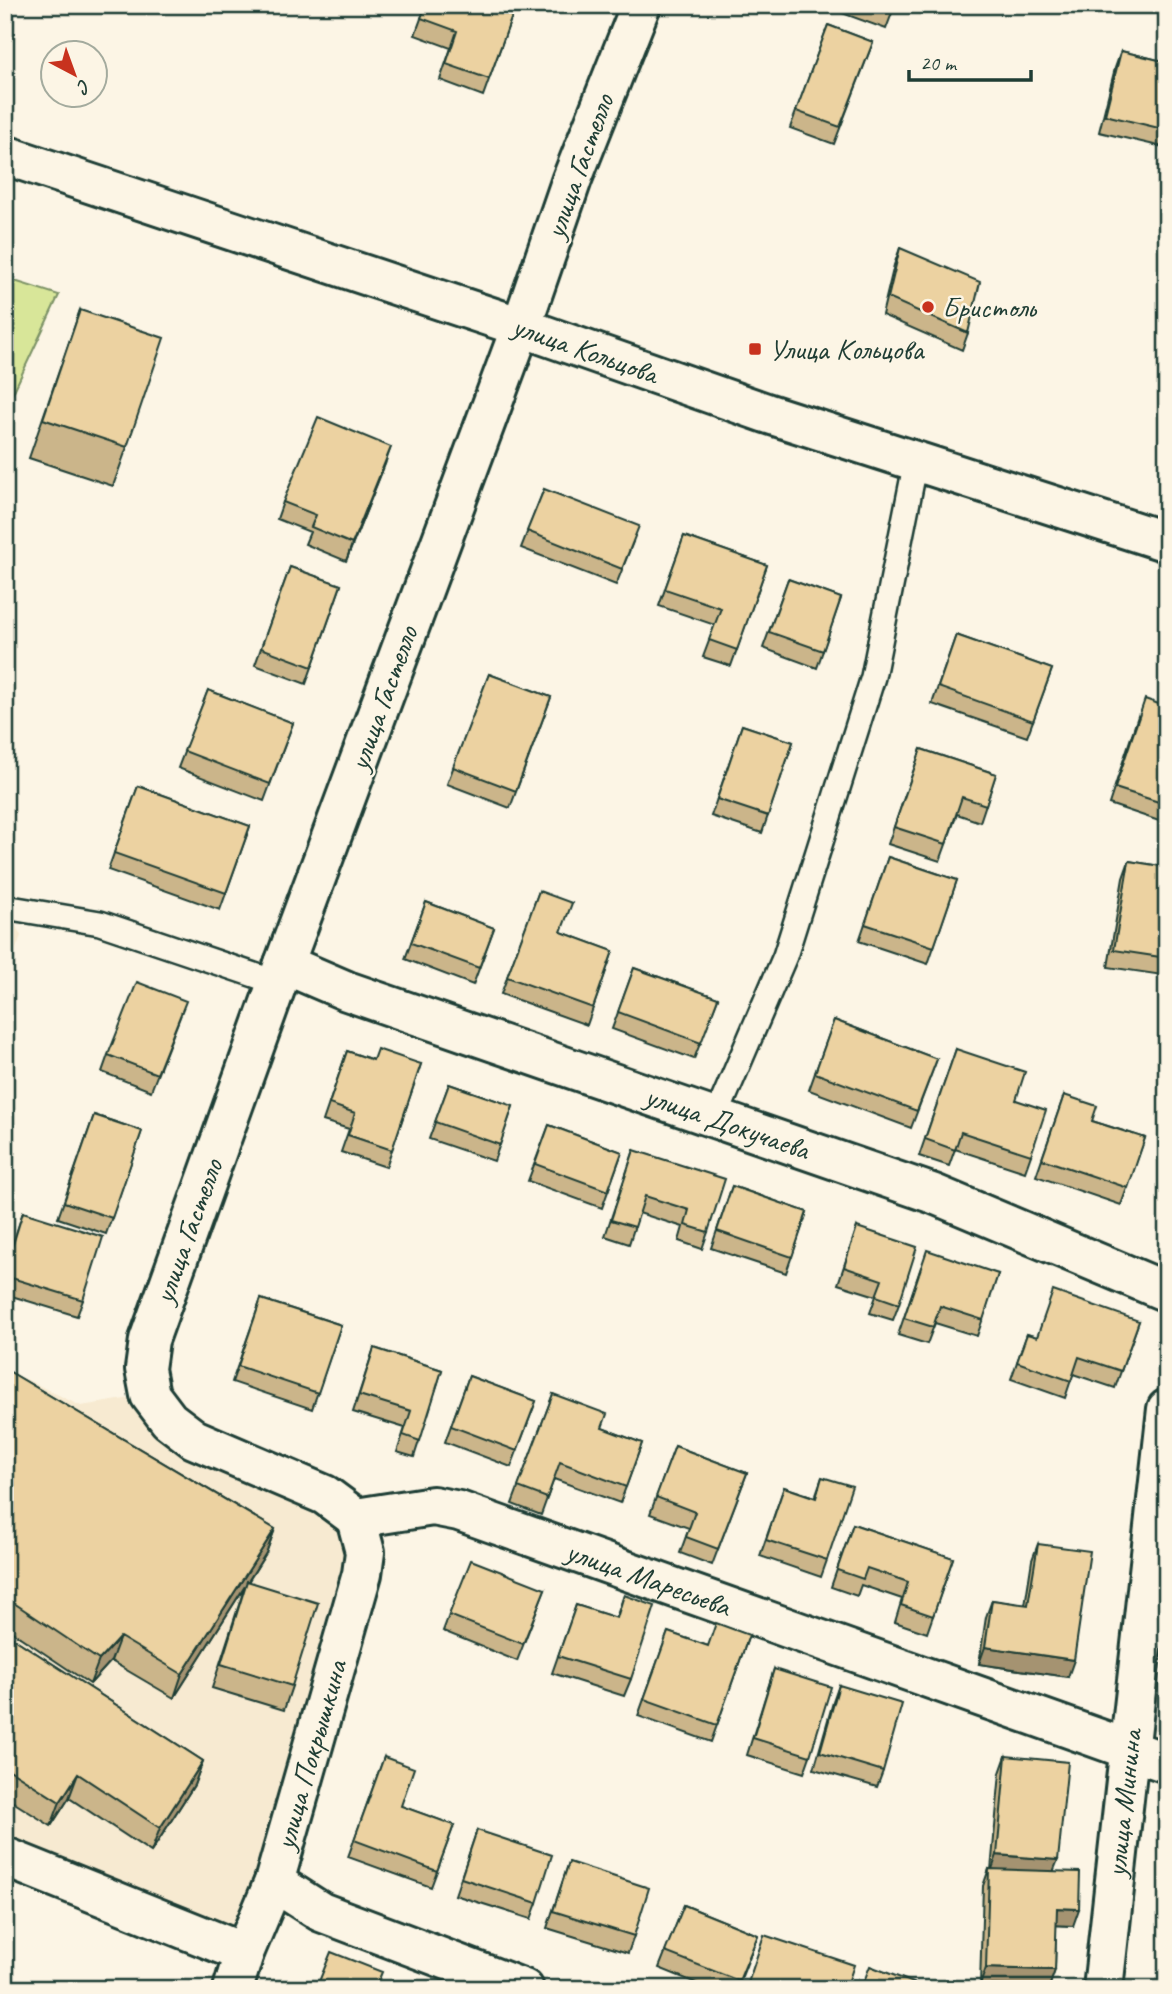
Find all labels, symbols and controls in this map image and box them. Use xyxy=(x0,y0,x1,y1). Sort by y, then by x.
north arrow xyxy=(38,38,108,108)
scale bar xyxy=(909,38,1032,82)
text: 20 m xyxy=(920,50,958,76)
text: С xyxy=(71,74,96,100)
street label: улица Гастелло xyxy=(535,87,623,245)
place label: Бристоль xyxy=(942,288,1037,326)
marker: Бристоль xyxy=(920,299,936,315)
street label: улица Кольцова xyxy=(506,306,665,393)
place label: Улица Кольцова xyxy=(769,330,925,368)
marker: Улица Кольцова xyxy=(747,341,763,357)
street label: улица Гастелло xyxy=(339,619,427,777)
street label: улица Докучаева xyxy=(638,1076,816,1169)
street label: улица Гастелло xyxy=(144,1152,232,1310)
street label: улица Маресьева xyxy=(559,1531,737,1626)
street label: улица Покрышкина xyxy=(265,1654,356,1856)
street label: улица Минина xyxy=(1096,1725,1151,1881)

